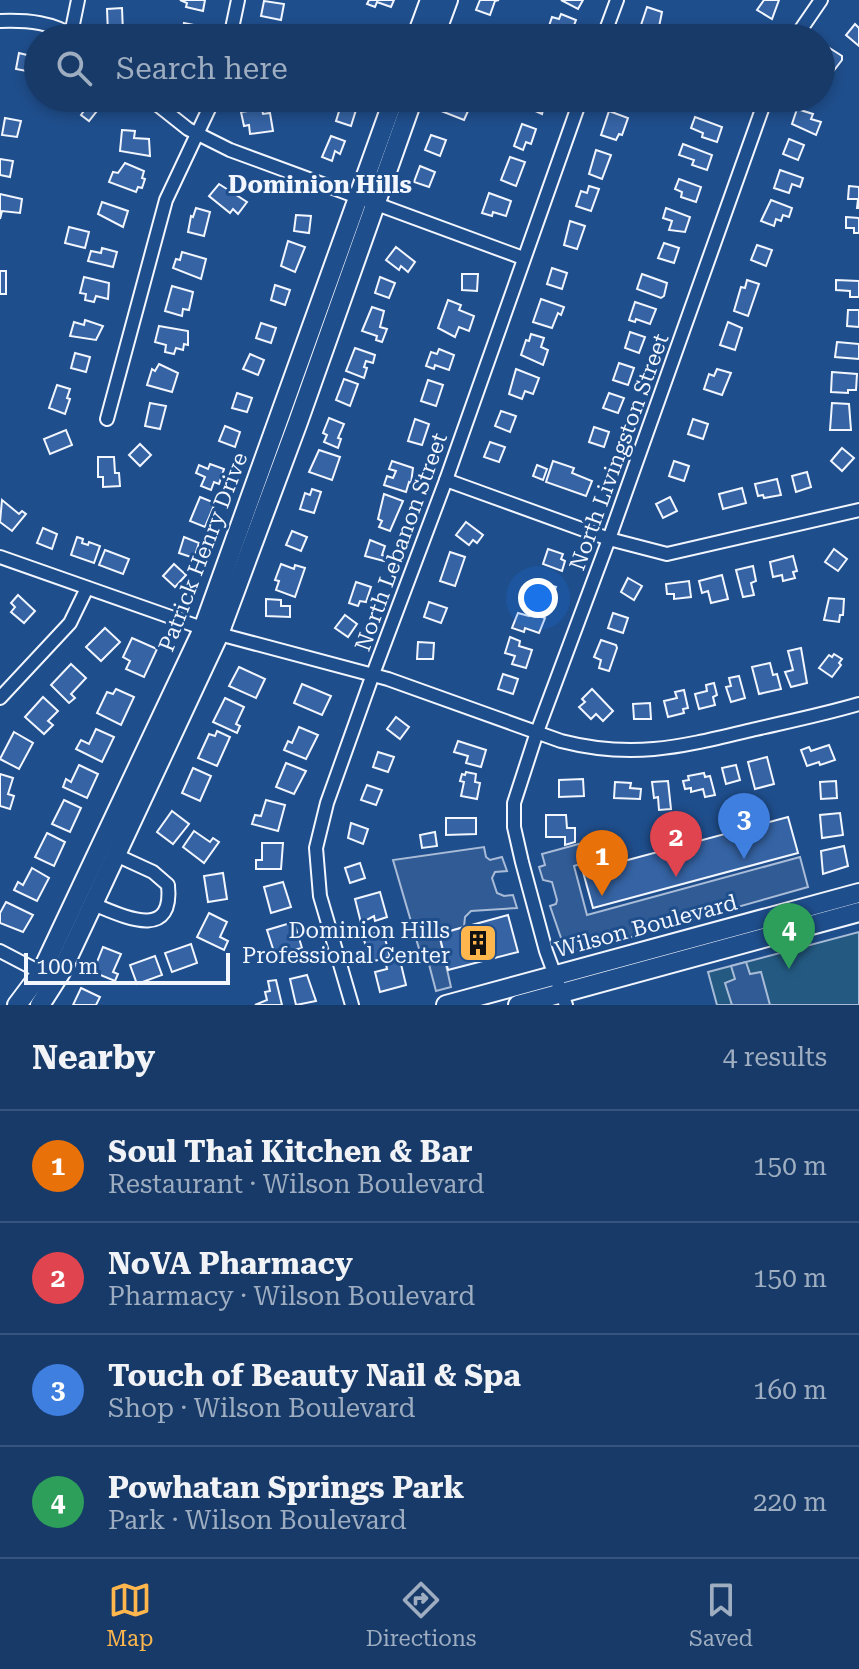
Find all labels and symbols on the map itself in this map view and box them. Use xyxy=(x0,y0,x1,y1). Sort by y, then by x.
district label: Dominion Hills xyxy=(228,171,412,199)
street label: North Livingston Street xyxy=(564,330,674,574)
street label: North Lebanon Street xyxy=(350,430,452,654)
street label: Patrick Henry Drive xyxy=(153,449,253,655)
your location xyxy=(518,578,558,618)
pin: 3 xyxy=(718,793,770,859)
pin: 2 xyxy=(650,811,702,877)
pin: 1 xyxy=(576,830,628,896)
street label: Wilson Boulevard xyxy=(552,890,740,962)
pin: 4 xyxy=(763,903,815,969)
place label: Dominion Hills Professional Center xyxy=(242,918,450,968)
building icon: Dominion Hills Professional Center xyxy=(457,922,499,964)
scale bar xyxy=(24,949,230,985)

